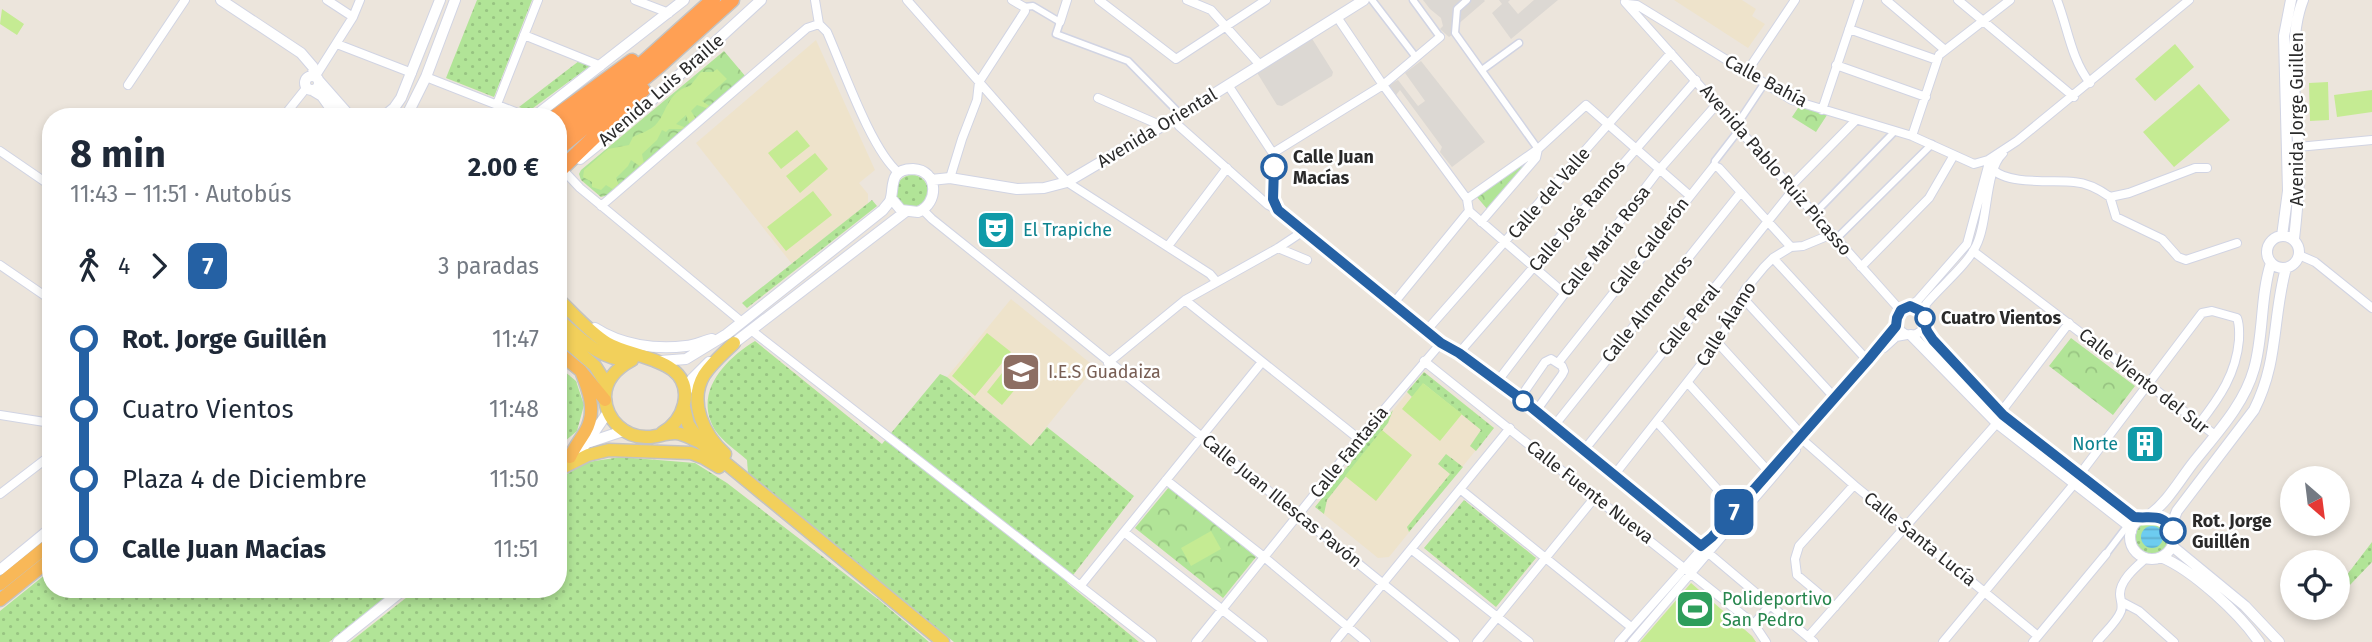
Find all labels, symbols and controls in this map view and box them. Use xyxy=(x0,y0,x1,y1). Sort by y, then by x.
street label: Avenida Luis Braille xyxy=(594,29,728,151)
street label: Avenida Jorge Guillen xyxy=(2286,32,2308,206)
street label: Calle Bahía xyxy=(1721,50,1811,112)
street label: Avenida Pablo Ruiz Picasso xyxy=(1696,80,1856,260)
street label: Avenida Oriental xyxy=(1093,84,1221,172)
text: 8 min xyxy=(70,131,166,177)
street label: Calle del Valle xyxy=(1503,143,1595,243)
place label: Calle Juan Macías xyxy=(1293,146,1374,189)
text: 2.00 € xyxy=(468,152,539,183)
marker: Calle Juan Macías xyxy=(1261,154,1287,180)
street label: Calle José Ramos xyxy=(1524,156,1630,276)
text: 11:43 – 11:51 · Autobús xyxy=(70,180,291,208)
street label: Calle María Rosa xyxy=(1555,181,1655,301)
street label: Calle Calderón xyxy=(1604,193,1694,299)
theatre icon: El Trapiche xyxy=(975,209,1017,251)
place label: El Trapiche xyxy=(1023,219,1112,241)
icon: walk xyxy=(70,247,108,285)
icon: forward xyxy=(140,247,178,285)
street label: Calle Almendros xyxy=(1597,251,1697,367)
text: 4 xyxy=(118,252,130,280)
text: 7 xyxy=(202,252,213,280)
text: 3 paradas xyxy=(438,252,539,280)
street label: Calle Álamo xyxy=(1690,277,1761,370)
street label: Calle Peral xyxy=(1654,280,1724,360)
place label: Cuatro Vientos xyxy=(1941,307,2061,329)
marker: Cuatro Vientos xyxy=(1915,308,1935,328)
street label: Calle Viento del Sur xyxy=(2074,323,2214,439)
text: Rot. Jorge Guillén xyxy=(122,324,327,355)
text: 11:47 xyxy=(492,325,539,353)
school or university icon: I.E.S Guadaiza xyxy=(1000,351,1042,393)
place label: I.E.S Guadaiza xyxy=(1048,361,1161,383)
unlabelled marker xyxy=(1513,391,1533,411)
text: Cuatro Vientos xyxy=(122,394,294,425)
text: 11:48 xyxy=(489,395,539,423)
street label: Calle Fantasia xyxy=(1305,402,1393,502)
building icon: Norte xyxy=(2124,423,2166,465)
street label: Calle Juan Illescas Pavón xyxy=(1197,430,1367,572)
place label: Norte xyxy=(2072,433,2118,455)
street label: Calle Fuente Nueva xyxy=(1522,436,1658,548)
text: Plaza 4 de Diciembre xyxy=(122,464,367,495)
text: 11:50 xyxy=(489,465,539,493)
north arrow xyxy=(2280,466,2350,536)
map controls xyxy=(2280,466,2350,620)
street label: Calle Santa Lucía xyxy=(1859,487,1981,591)
line badge: 7 xyxy=(1711,489,1757,535)
text: 7 xyxy=(1728,498,1740,526)
place label: Rot. Jorge Guillén xyxy=(2192,510,2272,553)
marker: Rot. Jorge Guillén xyxy=(2160,518,2186,544)
text: Calle Juan Macías xyxy=(122,534,326,565)
text: 11:51 xyxy=(493,535,539,563)
button: locate xyxy=(2280,550,2350,620)
sports icon: Polideportivo San Pedro xyxy=(1674,588,1716,630)
place label: Polideportivo San Pedro xyxy=(1722,588,1832,631)

